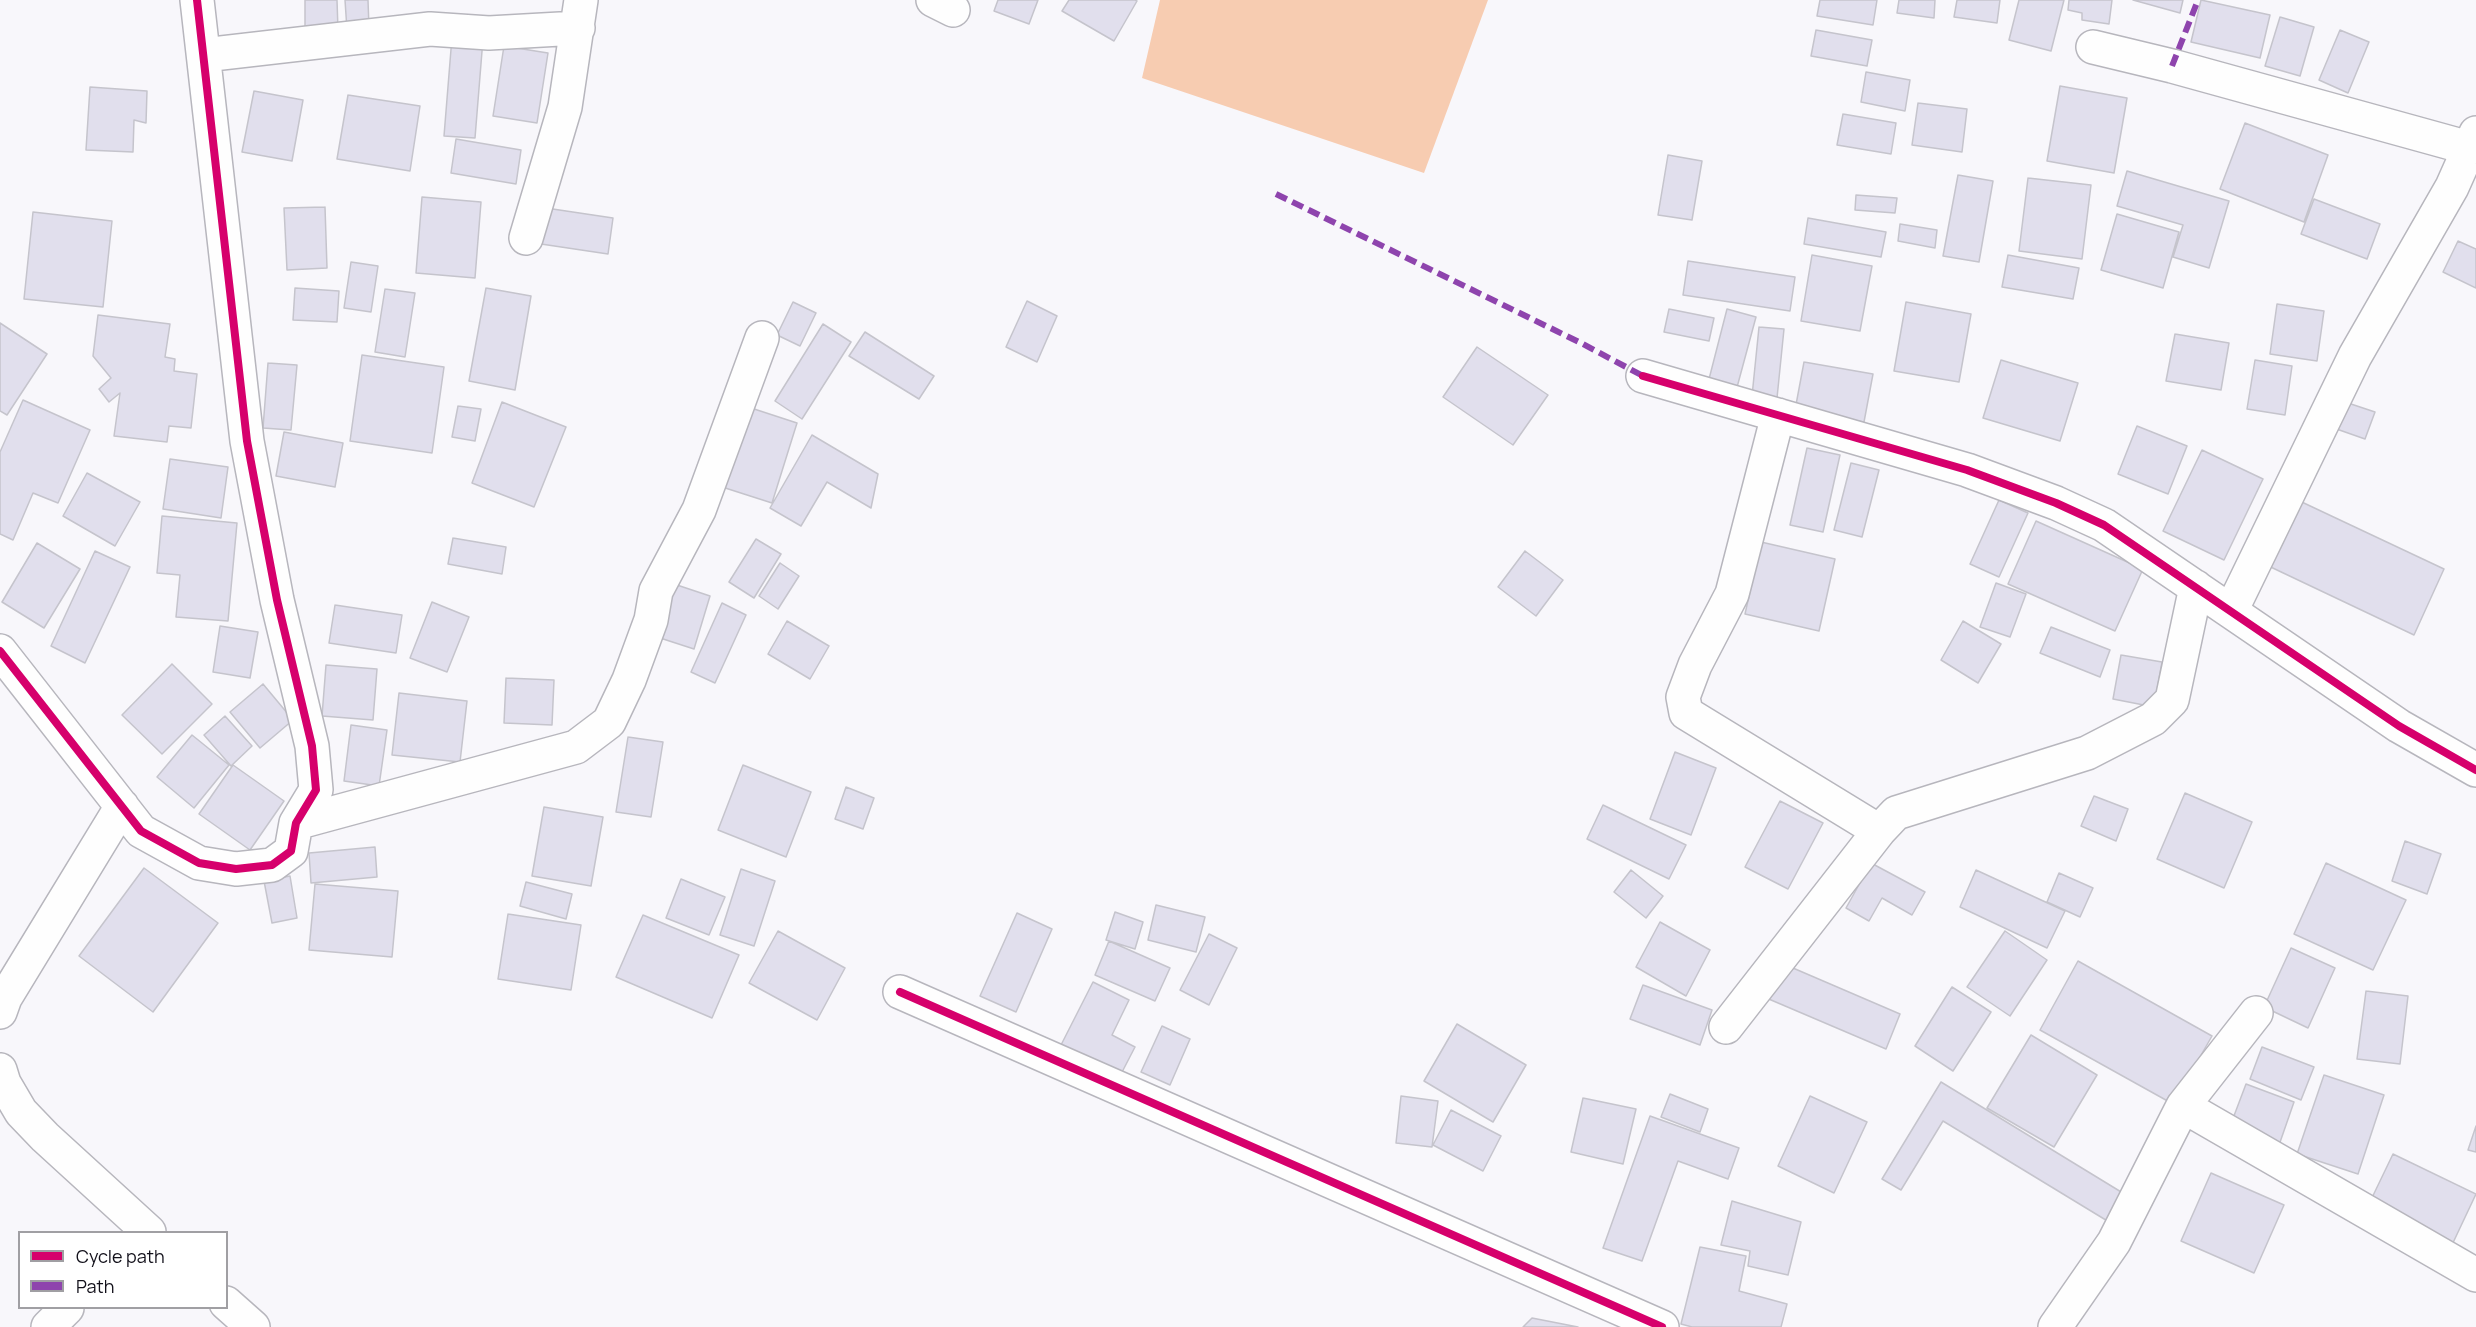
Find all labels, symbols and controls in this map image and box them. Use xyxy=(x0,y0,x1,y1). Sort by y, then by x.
legend xyxy=(18,1231,228,1309)
text: Cycle path xyxy=(76,1244,165,1268)
text: Path xyxy=(76,1274,114,1298)

